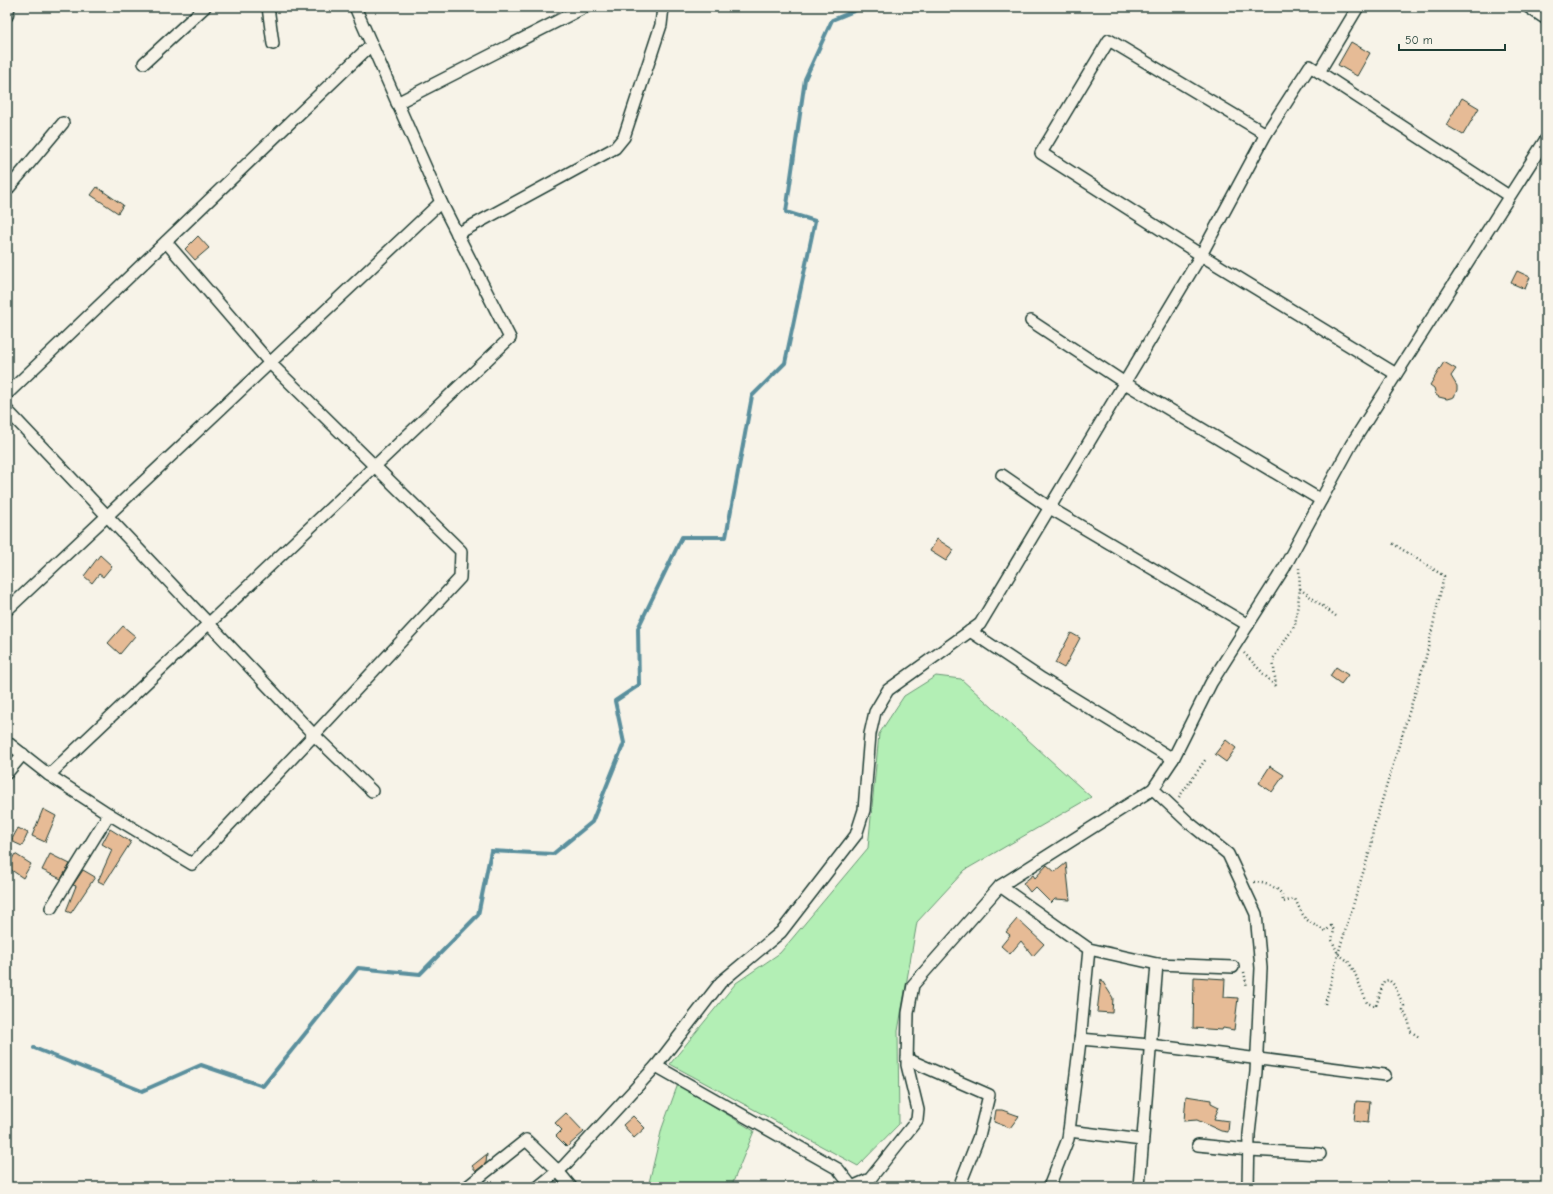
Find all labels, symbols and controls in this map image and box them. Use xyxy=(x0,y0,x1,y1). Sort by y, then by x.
scale bar xyxy=(1399,26,1505,52)
text: 50 m xyxy=(1405,33,1433,47)

